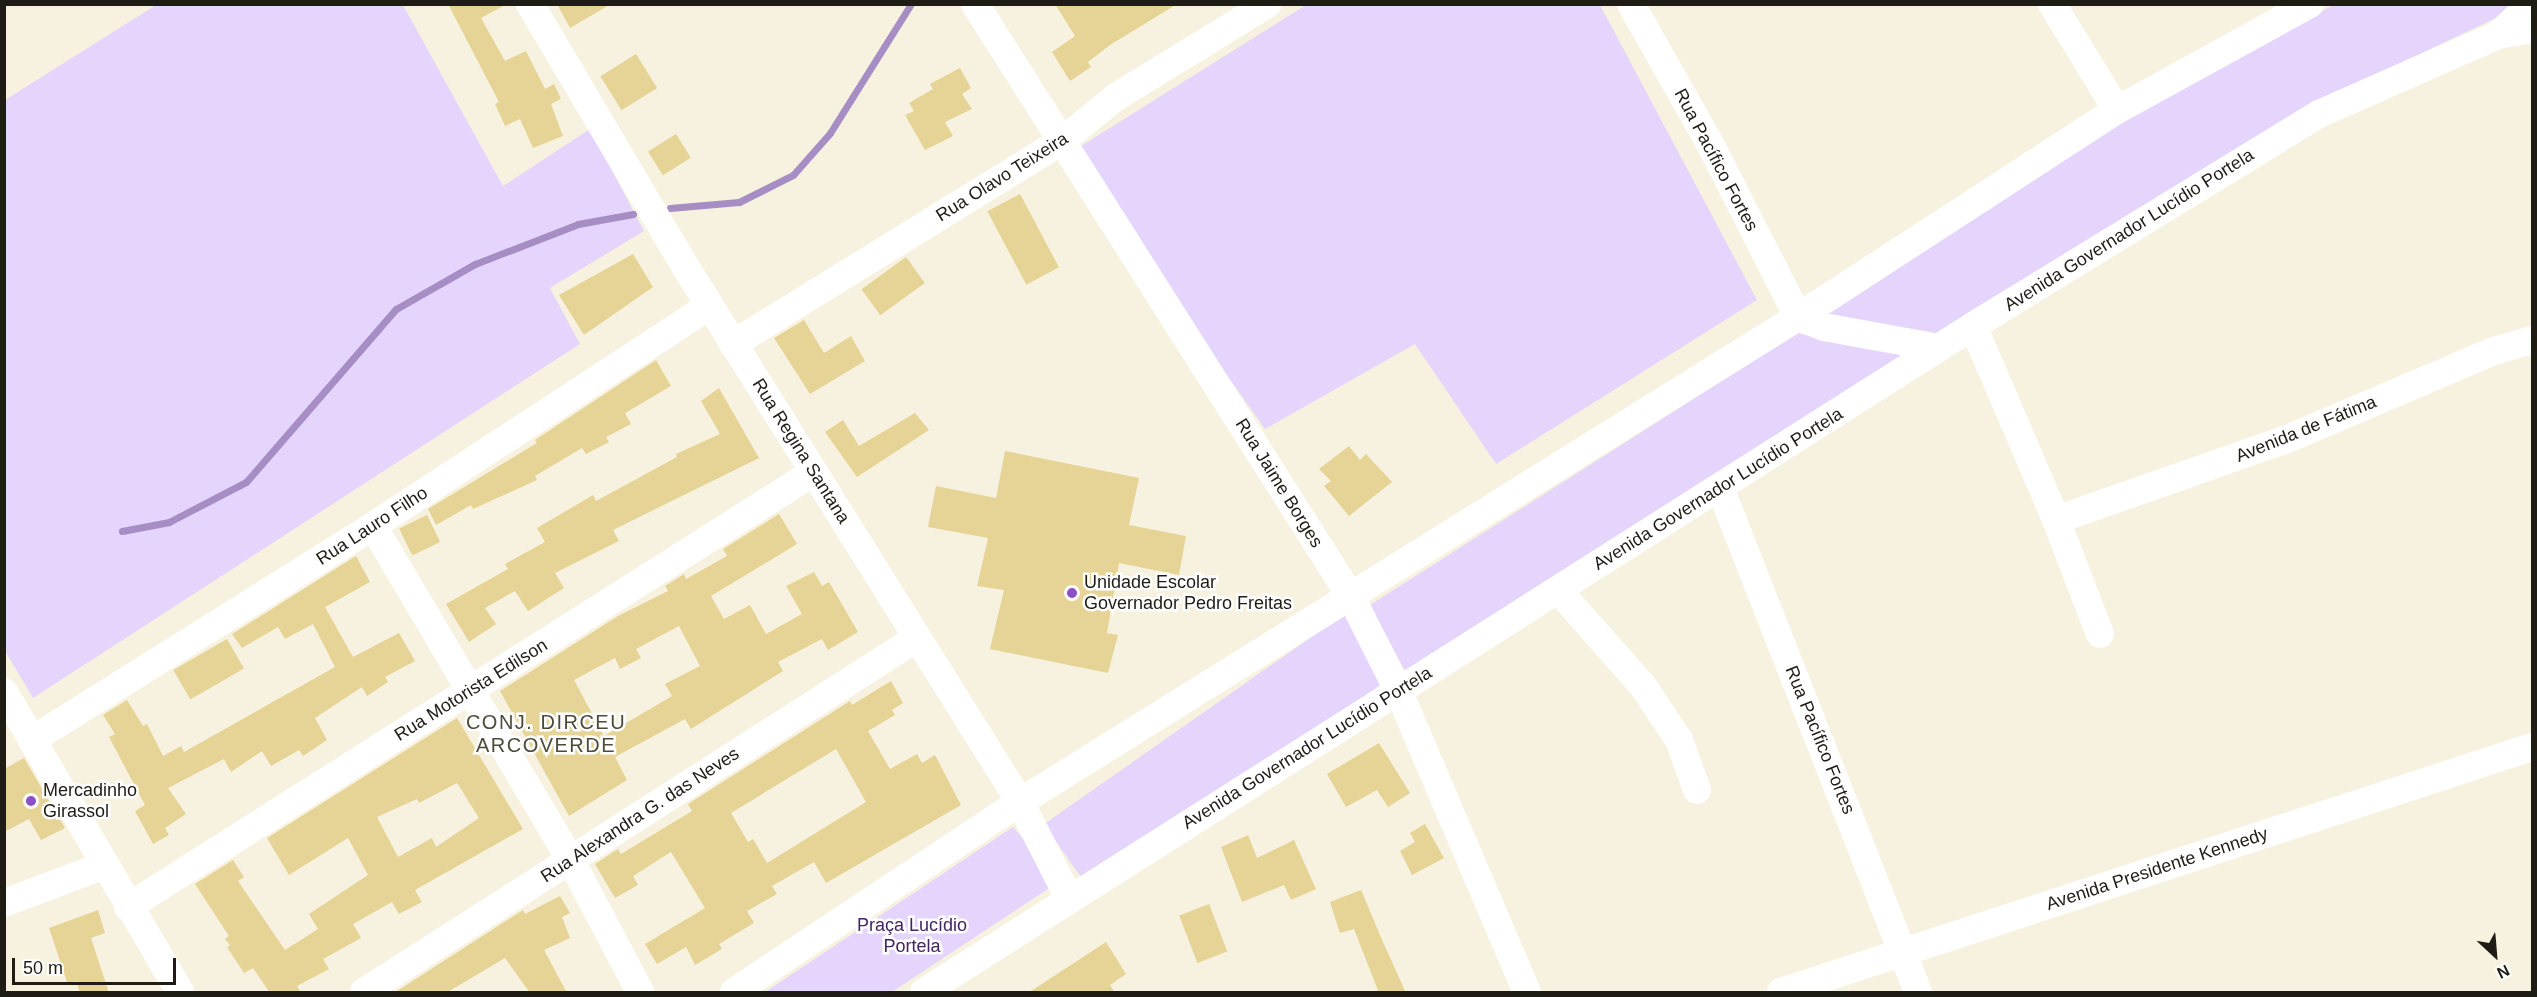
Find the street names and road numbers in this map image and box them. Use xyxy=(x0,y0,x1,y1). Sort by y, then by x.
street label: Rua Pacífico Fortes xyxy=(1669,85,1763,235)
street label: Rua Olavo Teixeira xyxy=(932,128,1072,226)
street label: Avenida Governador Lucídio Portela xyxy=(2000,144,2258,316)
street label: Rua Regina Santana xyxy=(748,374,854,528)
street label: Avenida de Fátima xyxy=(2233,391,2379,467)
street label: Avenida Governador Lucídio Portela xyxy=(1589,403,1847,575)
street label: Rua Jaime Borges xyxy=(1231,414,1327,552)
street label: Rua Lauro Filho xyxy=(312,482,432,570)
street label: Rua Motorista Edilson xyxy=(391,634,551,746)
street label: Avenida Governador Lucídio Portela xyxy=(1178,662,1436,834)
street label: Rua Pacífico Fortes xyxy=(1780,663,1860,817)
street label: Rua Alexandra G. das Neves xyxy=(536,742,744,888)
street label: Avenida Presidente Kennedy xyxy=(2043,823,2271,915)

